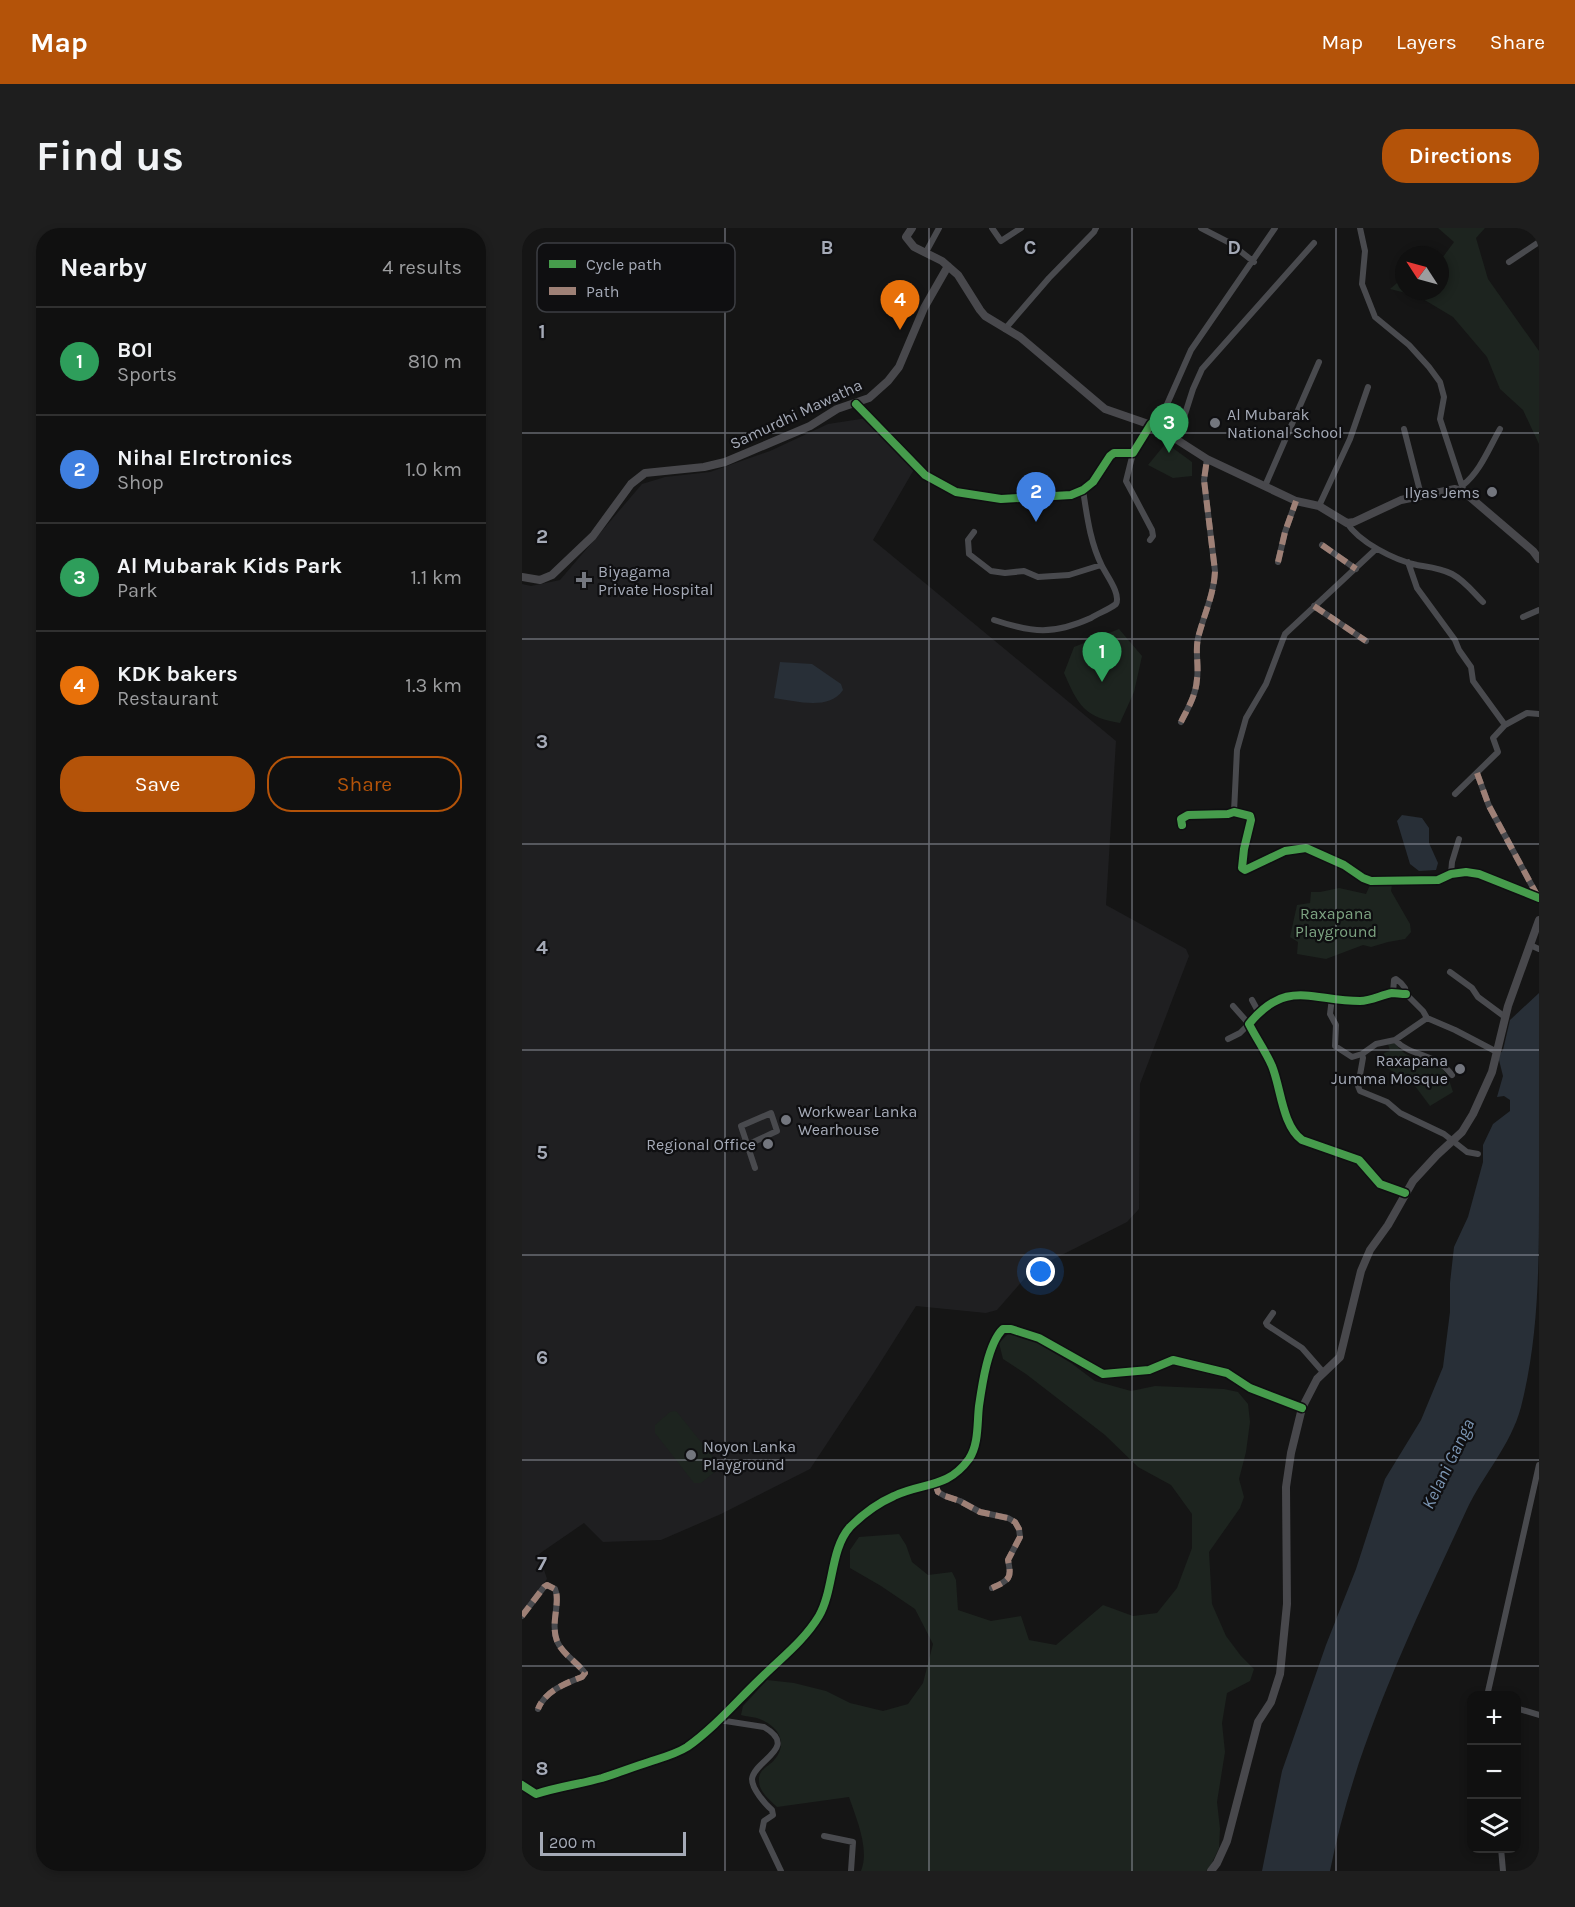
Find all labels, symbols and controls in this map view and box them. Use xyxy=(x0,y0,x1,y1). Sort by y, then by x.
text: Map xyxy=(30,26,88,59)
text: Map xyxy=(1321,30,1363,54)
text: Layers xyxy=(1396,30,1457,54)
text: Share xyxy=(1490,30,1545,54)
button: Directions xyxy=(1382,129,1539,183)
text: Find us xyxy=(36,131,184,181)
text: B xyxy=(821,236,833,259)
text: C xyxy=(1024,236,1036,259)
text: D xyxy=(1227,236,1241,259)
legend xyxy=(537,243,735,312)
north arrow xyxy=(1395,246,1449,300)
text: Nearby xyxy=(60,252,147,283)
text: Cycle path xyxy=(586,255,662,274)
text: 4 results xyxy=(382,256,462,279)
pin: 4 xyxy=(880,280,920,330)
text: Path xyxy=(586,282,619,301)
text: 1 xyxy=(538,320,546,343)
text: BOI xyxy=(117,337,153,363)
text: 1 xyxy=(76,350,83,373)
text: 810 m xyxy=(408,350,462,373)
text: Sports xyxy=(117,363,177,386)
street label: Samurdhi Mawatha xyxy=(727,375,865,453)
pin: 3 xyxy=(1150,404,1188,453)
place label: Al Mubarak National School xyxy=(1227,405,1343,442)
marker: Al Mubarak National School xyxy=(1208,416,1222,430)
text: Nihal Elrctronics xyxy=(117,445,293,471)
text: 2 xyxy=(73,458,86,481)
text: 1.0 km xyxy=(405,458,462,481)
text: Shop xyxy=(117,471,164,494)
pin: 2 xyxy=(1016,472,1056,522)
place label: Ilyas Jems xyxy=(1405,483,1480,502)
marker: Ilyas Jems xyxy=(1485,485,1499,499)
text: 2 xyxy=(536,525,548,548)
text: Al Mubarak Kids Park xyxy=(117,553,342,579)
place label: Biyagama Private Hospital xyxy=(598,562,714,599)
text: 3 xyxy=(73,566,86,589)
text: 1.1 km xyxy=(410,566,462,589)
marker: Biyagama Private Hospital xyxy=(575,571,593,589)
text: Park xyxy=(117,579,158,602)
pin: 1 xyxy=(1082,632,1122,682)
text: KDK bakers xyxy=(117,661,238,687)
text: 4 xyxy=(74,674,85,697)
text: 1.3 km xyxy=(405,674,462,697)
text: Restaurant xyxy=(117,687,219,710)
text: 3 xyxy=(536,730,548,753)
button: Save xyxy=(60,756,255,812)
button: Share xyxy=(267,756,462,812)
park label: Raxapana Playground xyxy=(1295,904,1377,941)
text: 4 xyxy=(536,936,548,959)
place label: Raxapana Jumma Mosque xyxy=(1331,1051,1448,1088)
marker: Raxapana Jumma Mosque xyxy=(1453,1062,1467,1076)
place label: Workwear Lanka Wearhouse xyxy=(798,1102,917,1139)
marker: Workwear Lanka Wearhouse xyxy=(779,1113,793,1127)
place label: Regional Office xyxy=(646,1135,756,1154)
marker: Regional Office xyxy=(761,1137,775,1151)
text: 5 xyxy=(536,1141,548,1164)
your location xyxy=(1026,1257,1055,1286)
text: 6 xyxy=(536,1346,548,1369)
water label: Kelani Ganga xyxy=(1417,1415,1479,1513)
place label: Noyon Lanka Playground xyxy=(703,1437,796,1474)
marker: Noyon Lanka Playground xyxy=(684,1448,698,1462)
text: 7 xyxy=(537,1552,547,1575)
map controls xyxy=(1467,1691,1521,1853)
button: + xyxy=(1467,1691,1521,1745)
button: − xyxy=(1467,1745,1521,1799)
text: 8 xyxy=(536,1757,548,1780)
button: layers xyxy=(1467,1799,1521,1853)
scale bar xyxy=(540,1829,686,1856)
text: 200 m xyxy=(549,1833,596,1852)

